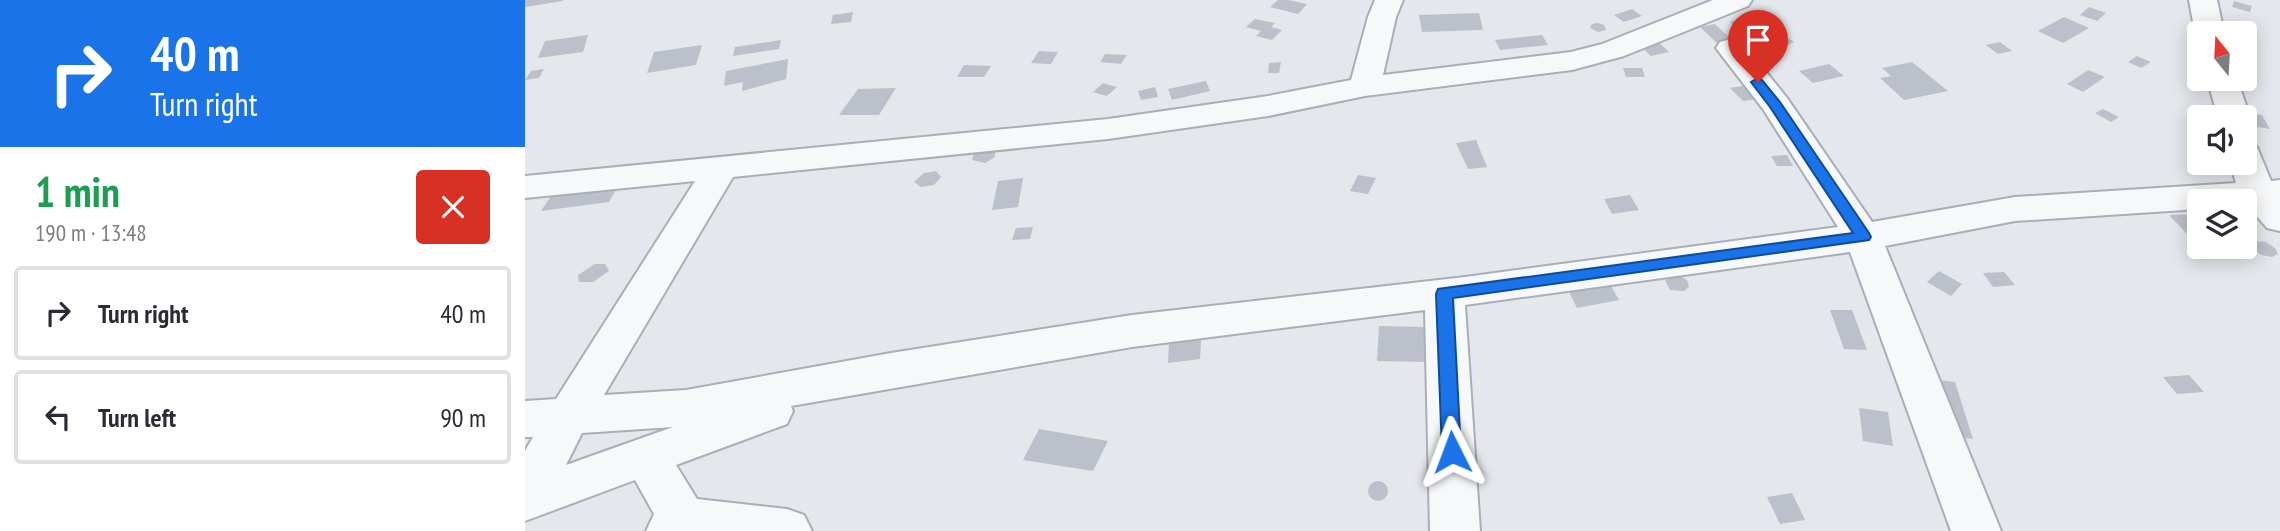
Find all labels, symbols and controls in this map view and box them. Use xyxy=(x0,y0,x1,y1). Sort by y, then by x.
pin xyxy=(1728,10,1788,82)
text: 40 m xyxy=(150,21,239,85)
icon: arrive xyxy=(1739,21,1777,59)
north arrow xyxy=(2187,21,2257,91)
map controls xyxy=(2187,21,2257,259)
icon: right xyxy=(35,28,126,119)
text: Turn right xyxy=(150,83,258,125)
button: sound xyxy=(2187,105,2257,175)
text: 1 min xyxy=(35,164,120,219)
button: close xyxy=(416,170,490,244)
button: layers xyxy=(2187,189,2257,259)
text: 190 m · 13:48 xyxy=(35,218,147,247)
icon: right xyxy=(39,294,77,332)
text: Turn right xyxy=(98,297,189,330)
text: 40 m xyxy=(440,297,486,330)
icon: left xyxy=(39,398,77,436)
text: Turn left xyxy=(98,401,176,434)
text: 90 m xyxy=(440,401,486,434)
position arrow xyxy=(1415,415,1489,489)

